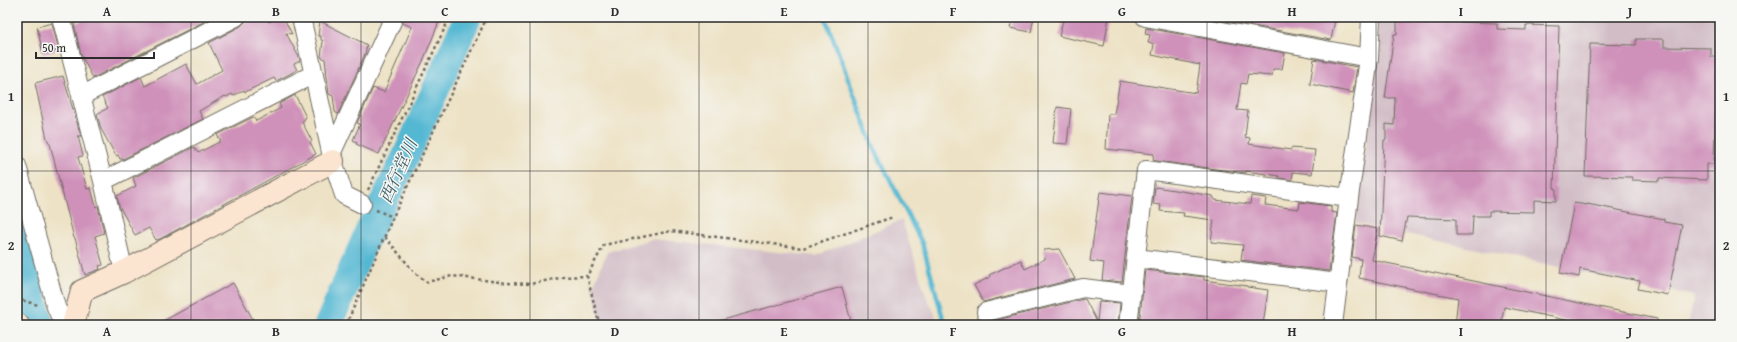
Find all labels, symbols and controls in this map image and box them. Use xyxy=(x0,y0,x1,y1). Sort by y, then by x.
text: A xyxy=(103,2,112,21)
text: B xyxy=(272,2,280,21)
text: C xyxy=(441,2,449,21)
text: D xyxy=(611,2,619,21)
text: E xyxy=(781,2,788,21)
text: F xyxy=(950,2,957,21)
text: G xyxy=(1118,2,1126,21)
text: H xyxy=(1287,2,1297,21)
text: I xyxy=(1459,2,1463,21)
text: J xyxy=(1626,2,1633,21)
scale bar xyxy=(36,34,154,60)
text: 50 m xyxy=(42,39,66,56)
text: 1 xyxy=(8,87,14,106)
text: 1 xyxy=(1723,87,1729,106)
water label: 西行堂川 xyxy=(372,133,424,207)
text: 2 xyxy=(8,236,15,255)
text: 2 xyxy=(1723,236,1730,255)
text: A xyxy=(103,322,112,341)
text: B xyxy=(272,322,280,341)
text: C xyxy=(441,322,449,341)
text: D xyxy=(611,322,619,341)
text: E xyxy=(781,322,788,341)
text: F xyxy=(950,322,957,341)
text: G xyxy=(1118,322,1126,341)
text: H xyxy=(1287,322,1297,341)
text: I xyxy=(1459,322,1463,341)
text: J xyxy=(1626,322,1633,341)

